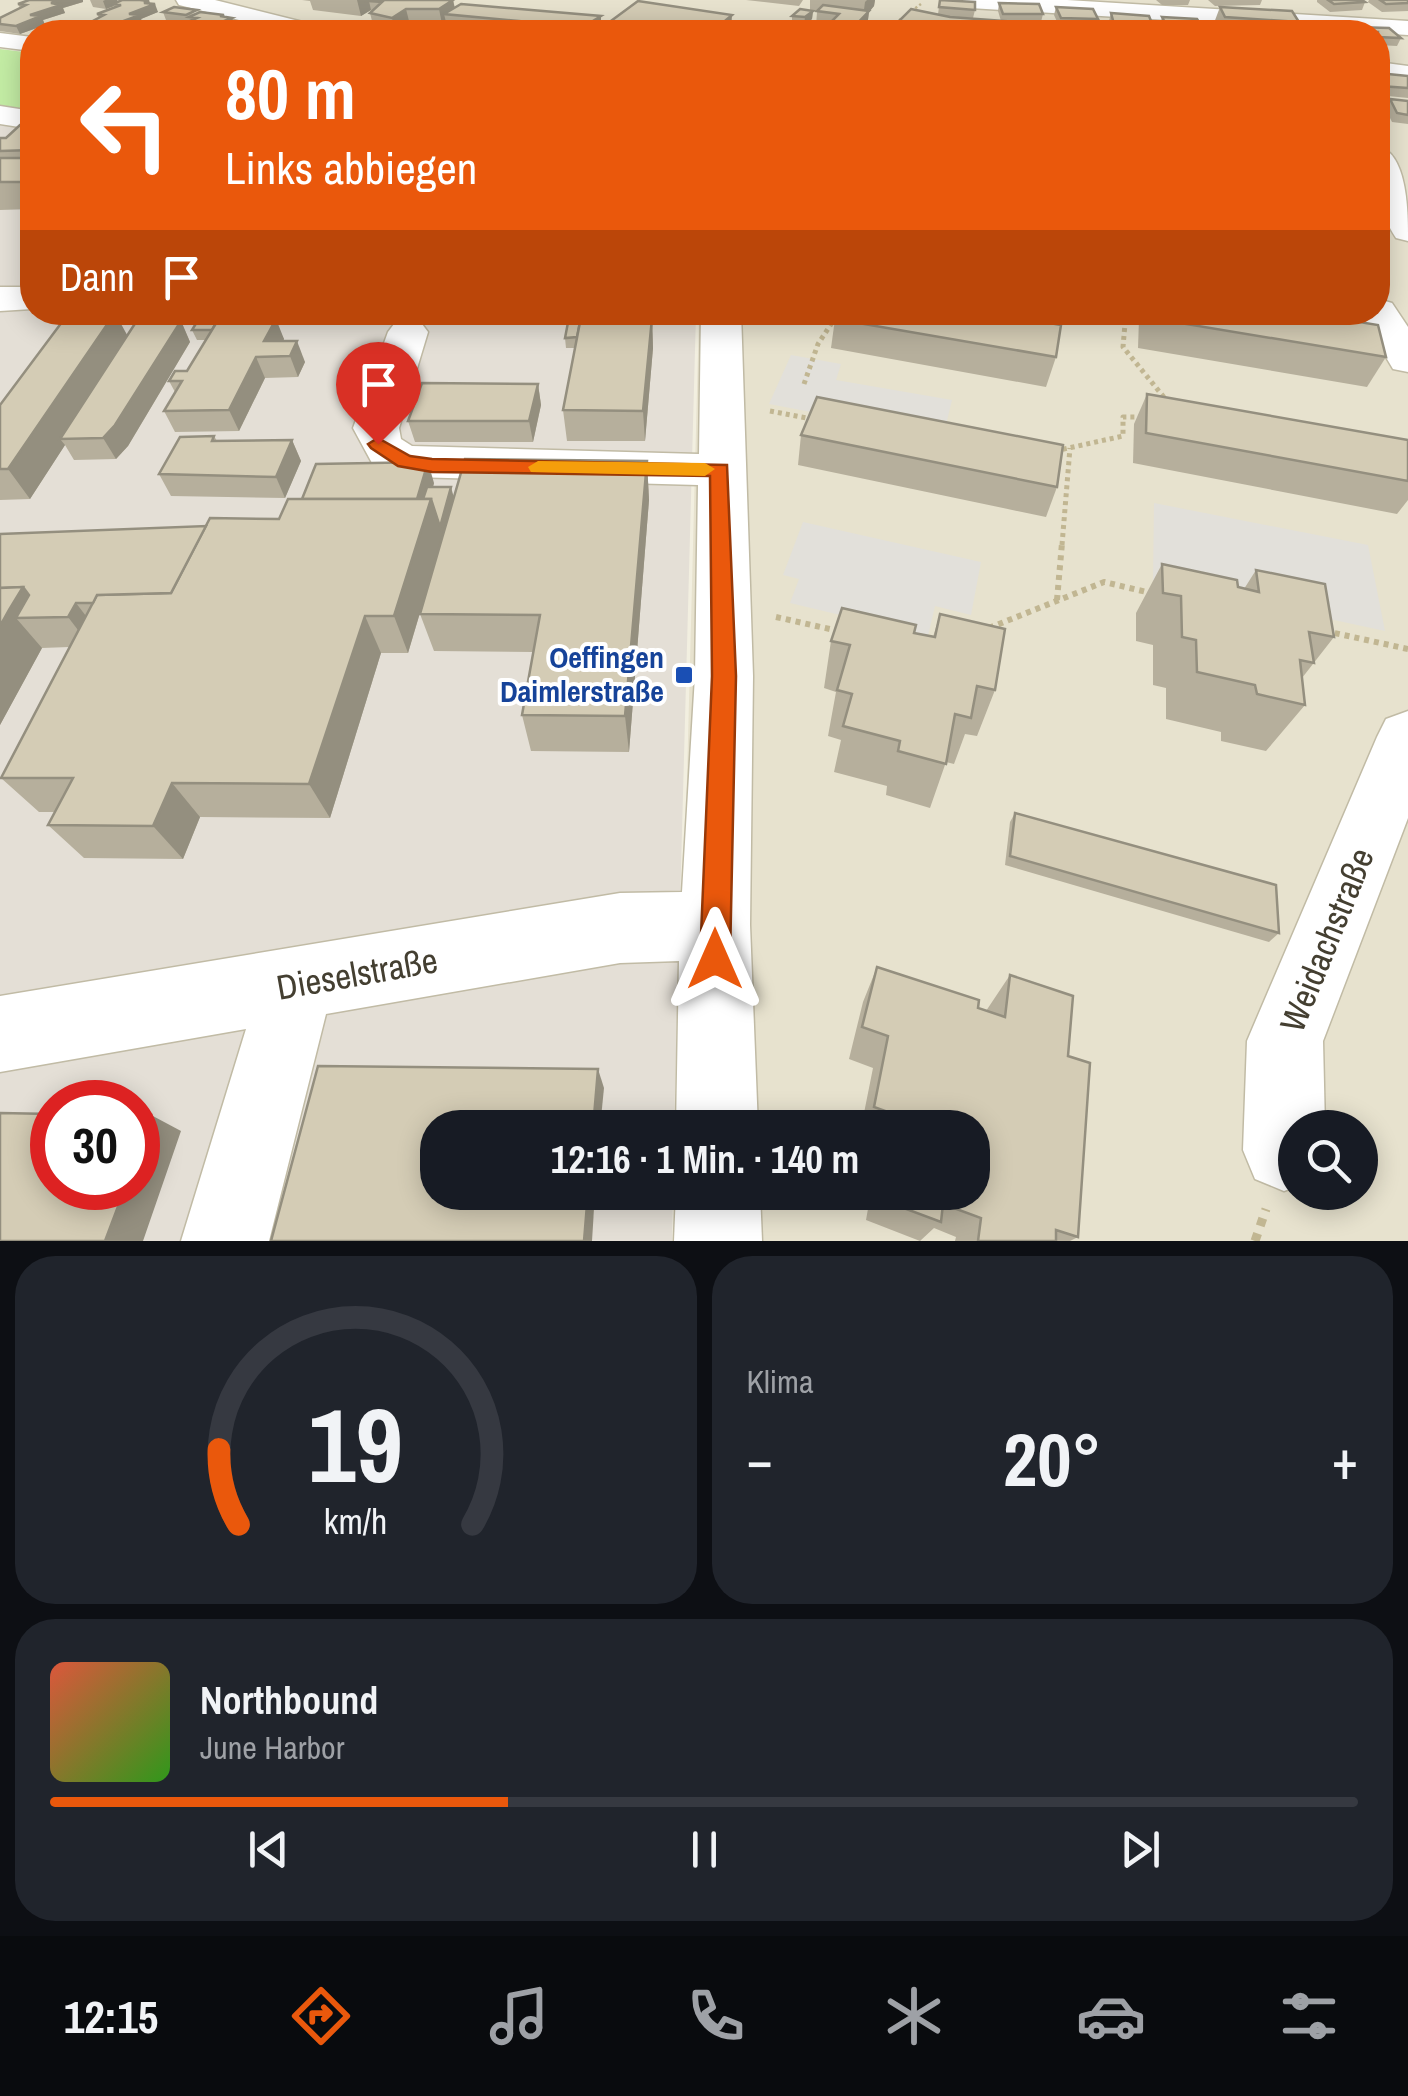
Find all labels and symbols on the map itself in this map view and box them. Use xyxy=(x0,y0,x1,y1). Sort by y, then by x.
pin xyxy=(336,342,421,445)
place label: Oeffingen Daimlerstraße xyxy=(500,637,664,711)
marker: Oeffingen Daimlerstraße xyxy=(673,664,695,686)
street label: Weidachstraße xyxy=(1268,841,1385,1039)
position arrow xyxy=(663,907,767,1011)
street label: Dieselstraße xyxy=(273,936,441,1011)
speed limit sign: 30 xyxy=(30,1080,160,1210)

